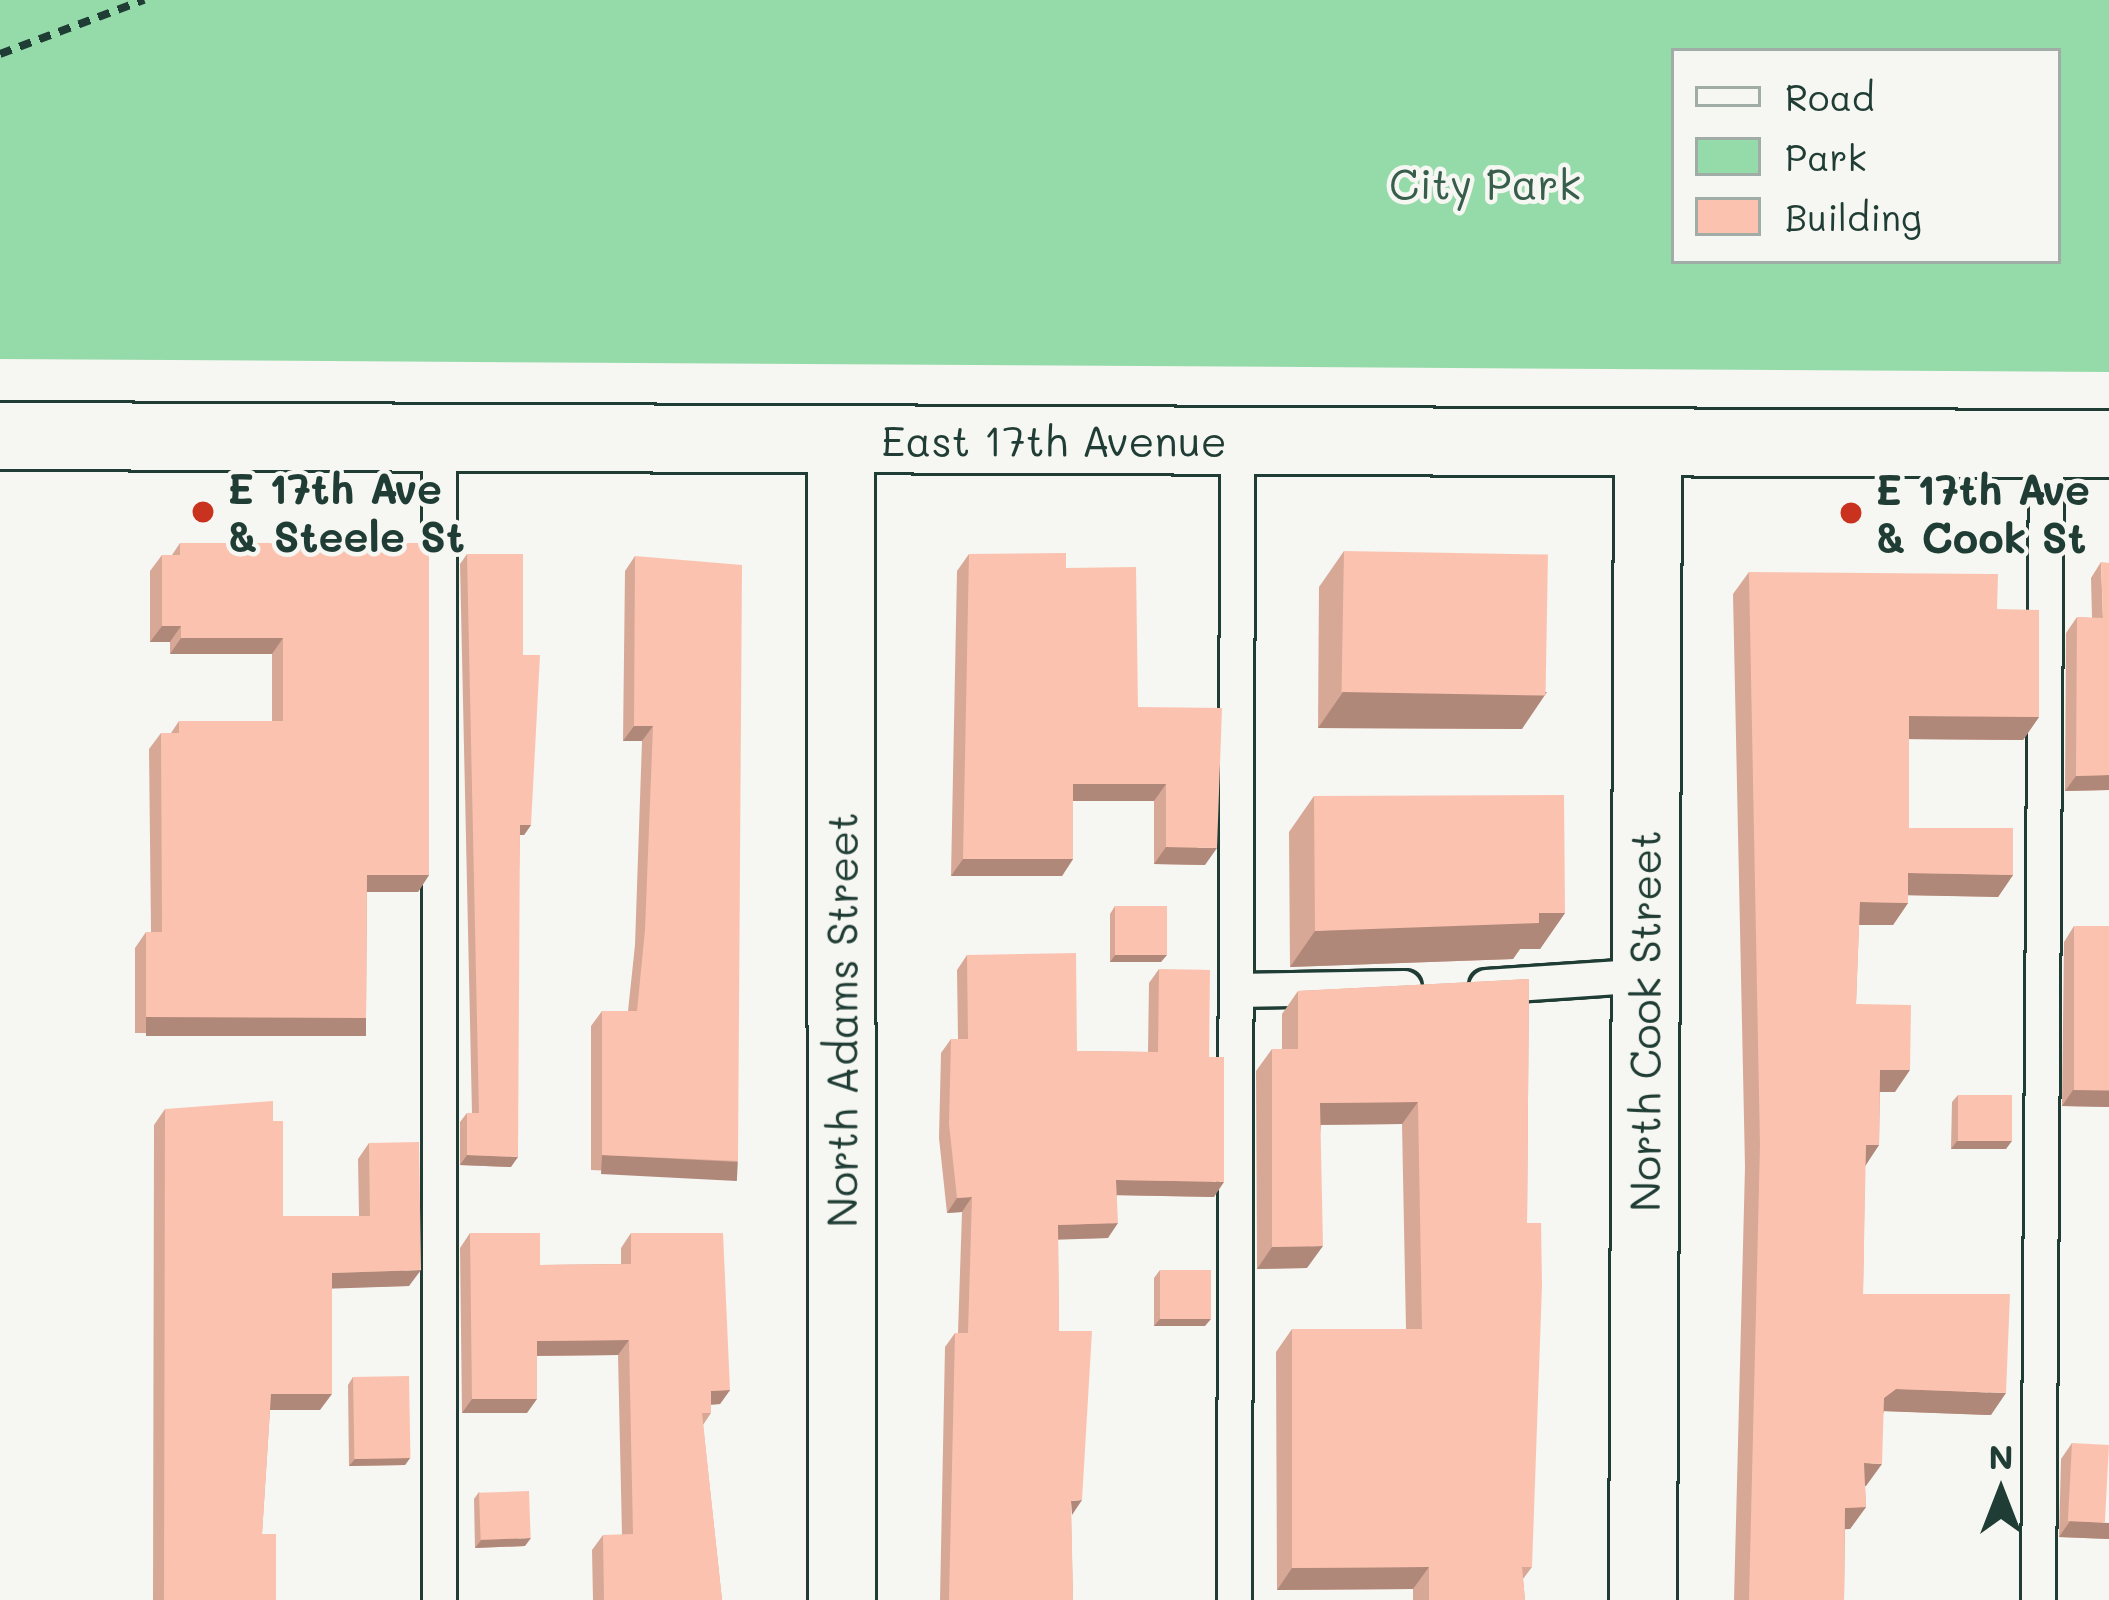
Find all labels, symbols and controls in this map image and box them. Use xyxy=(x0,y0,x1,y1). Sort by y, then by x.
legend xyxy=(1671,48,2061,264)
text: Road xyxy=(1785,73,1875,120)
text: Park xyxy=(1785,133,1867,180)
park label: City Park xyxy=(1389,159,1581,209)
text: Building xyxy=(1785,193,1922,240)
street label: East 17th Avenue xyxy=(881,416,1227,466)
place label: E 17th Ave & Steele St xyxy=(227,463,465,562)
place label: E 17th Ave & Cook St xyxy=(1875,464,2090,562)
marker: E 17th Ave & Steele St xyxy=(190,499,216,525)
marker: E 17th Ave & Cook St xyxy=(1838,500,1864,526)
street label: North Adams Street xyxy=(817,812,867,1228)
street label: North Cook Street xyxy=(1620,830,1670,1212)
north arrow xyxy=(1941,1432,2061,1552)
text: N xyxy=(1988,1434,2014,1477)

